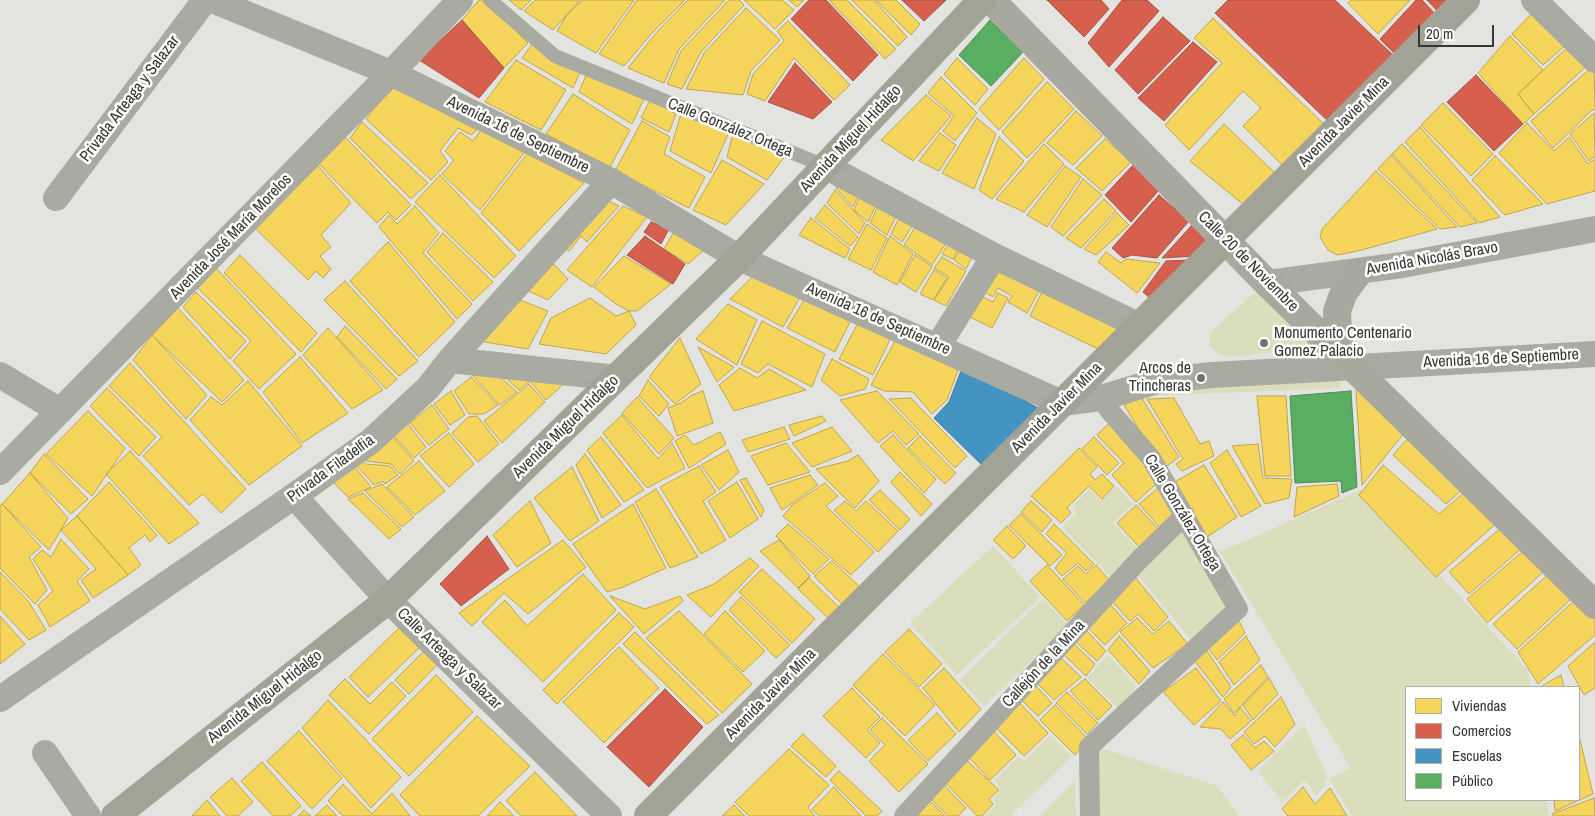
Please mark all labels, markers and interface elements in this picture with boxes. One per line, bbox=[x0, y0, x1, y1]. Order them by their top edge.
scale bar bbox=[1420, 15, 1496, 47]
text: 20 m bbox=[1426, 23, 1453, 44]
street label: Privada Arteaga y Salazar bbox=[76, 32, 184, 166]
street label: Avenida Javier Mina bbox=[1295, 73, 1393, 171]
street label: Avenida Miguel Hidalgo bbox=[796, 81, 906, 197]
street label: Avenida 16 de Septiembre bbox=[444, 92, 592, 178]
street label: Calle González Ortega bbox=[665, 94, 795, 162]
street label: Avenida José María Morelos bbox=[166, 170, 296, 304]
street label: Calle 20 de Noviembre bbox=[1194, 208, 1302, 316]
street label: Avenida Nicolás Bravo bbox=[1365, 238, 1499, 280]
street label: Avenida 16 de Septiembre bbox=[803, 279, 953, 359]
place label: Monumento Centenario Gomez Palacio bbox=[1274, 324, 1412, 362]
marker: Monumento Centenario Gomez Palacio bbox=[1258, 337, 1270, 349]
street label: Avenida 16 de Septiembre bbox=[1423, 345, 1579, 373]
street label: Avenida Javier Mina bbox=[1008, 359, 1106, 457]
place label: Arcos de Trincheras bbox=[1129, 359, 1191, 397]
street label: Avenida Miguel Hidalgo bbox=[509, 372, 623, 482]
marker: Arcos de Trincheras bbox=[1195, 372, 1207, 384]
street label: Privada Filadelfia bbox=[284, 431, 378, 507]
street label: Calle González Ortega bbox=[1140, 451, 1224, 575]
street label: Calle Arteaga y Salazar bbox=[393, 604, 505, 714]
street label: Callejón de la Mina bbox=[999, 616, 1089, 712]
street label: Avenida Javier Mina bbox=[722, 645, 820, 743]
street label: Avenida Miguel Hidalgo bbox=[204, 646, 326, 748]
legend bbox=[1405, 686, 1580, 801]
text: Viviendas bbox=[1452, 695, 1507, 716]
text: Comercios bbox=[1452, 720, 1511, 741]
text: Escuelas bbox=[1452, 745, 1502, 766]
text: Público bbox=[1452, 770, 1493, 791]

